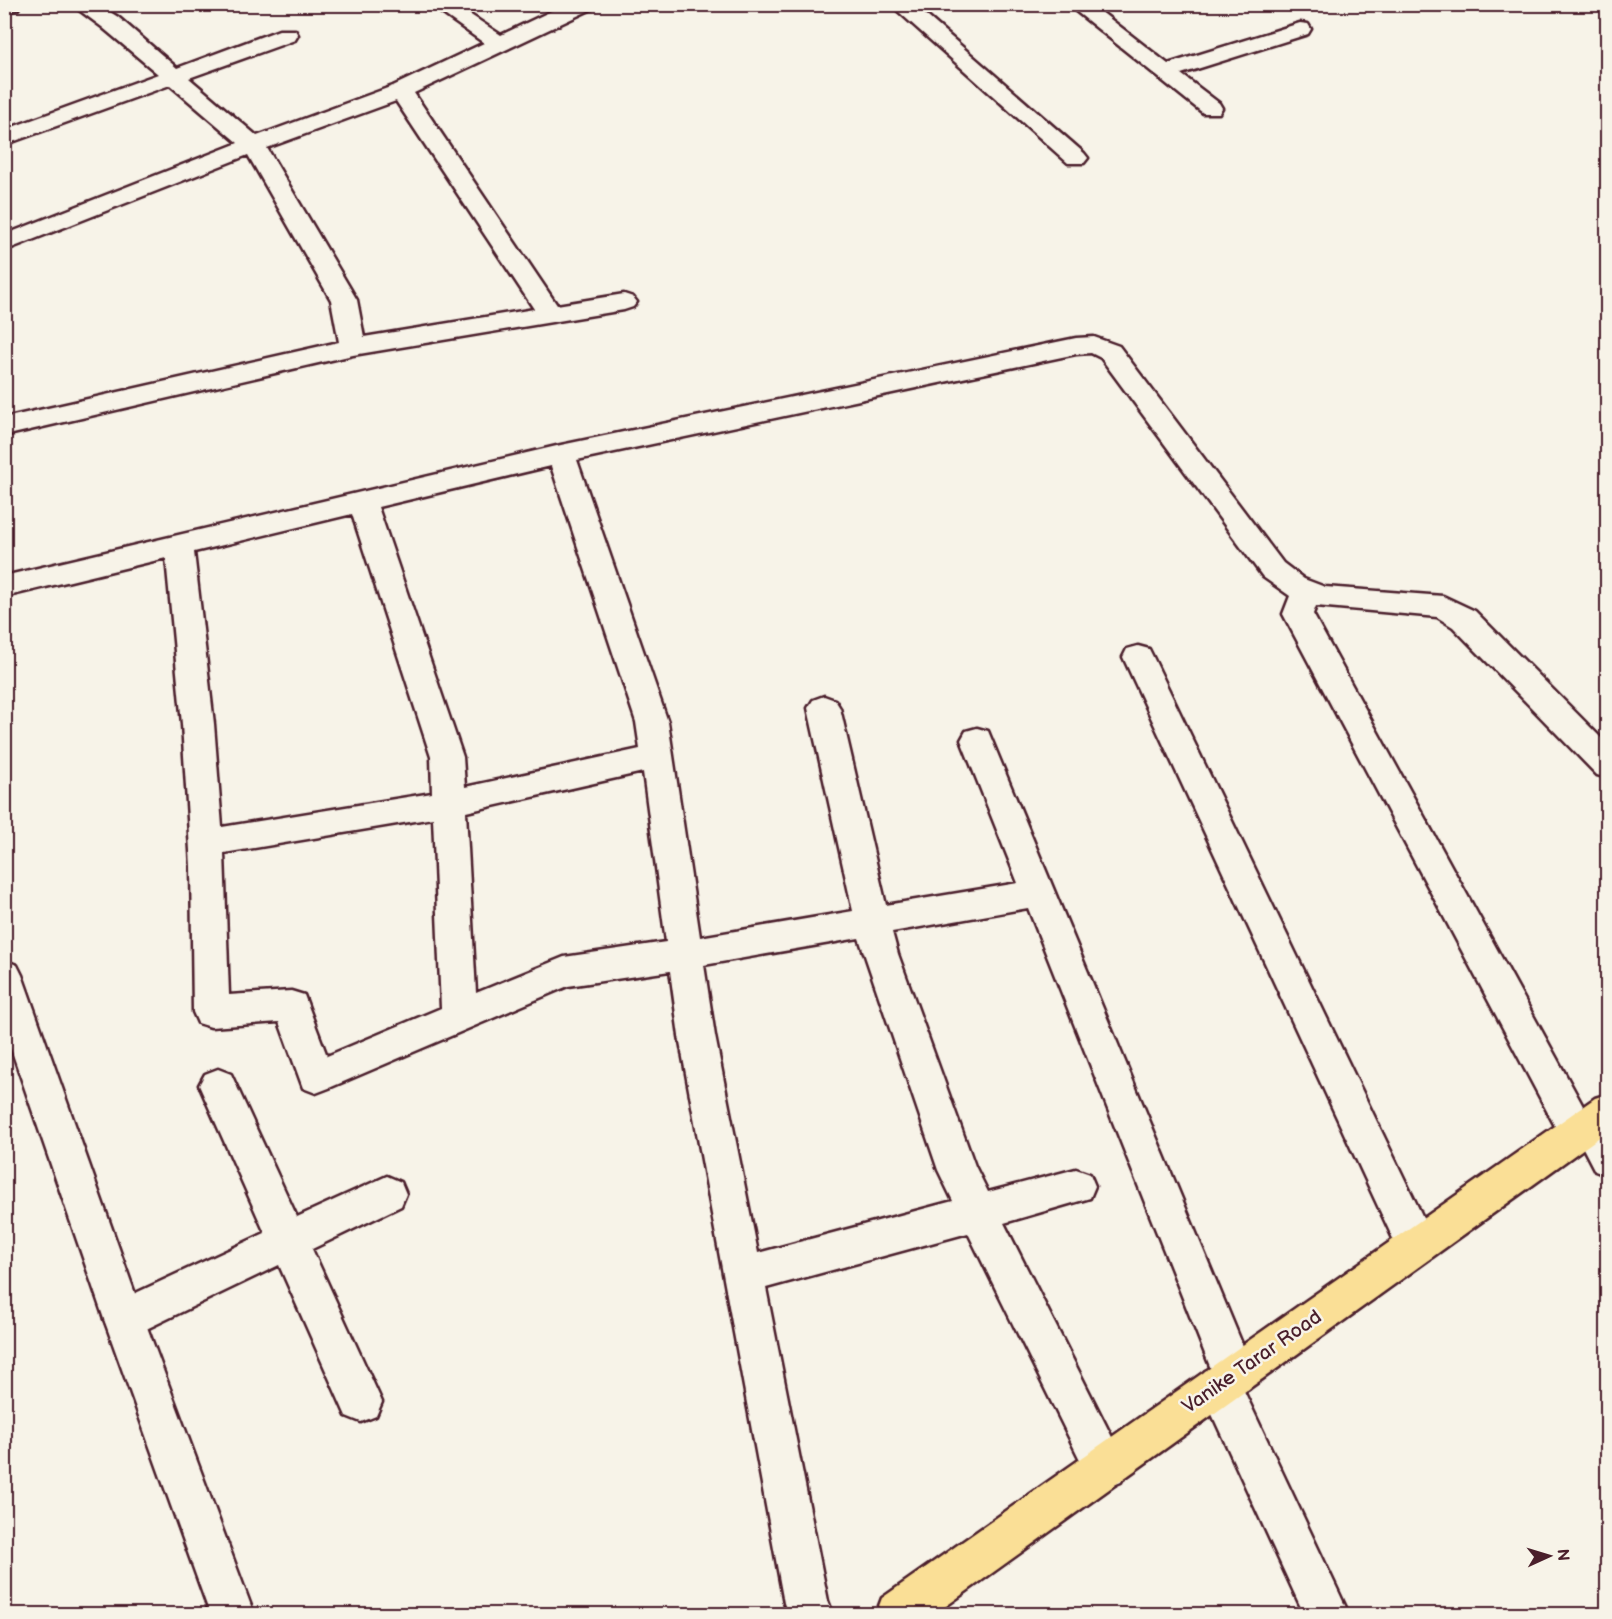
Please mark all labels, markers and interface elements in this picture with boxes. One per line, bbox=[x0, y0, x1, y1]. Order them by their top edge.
street label: Vanike Tarar Road bbox=[1178, 1305, 1326, 1419]
north arrow bbox=[1519, 1526, 1579, 1586]
text: N bbox=[1553, 1548, 1572, 1562]

